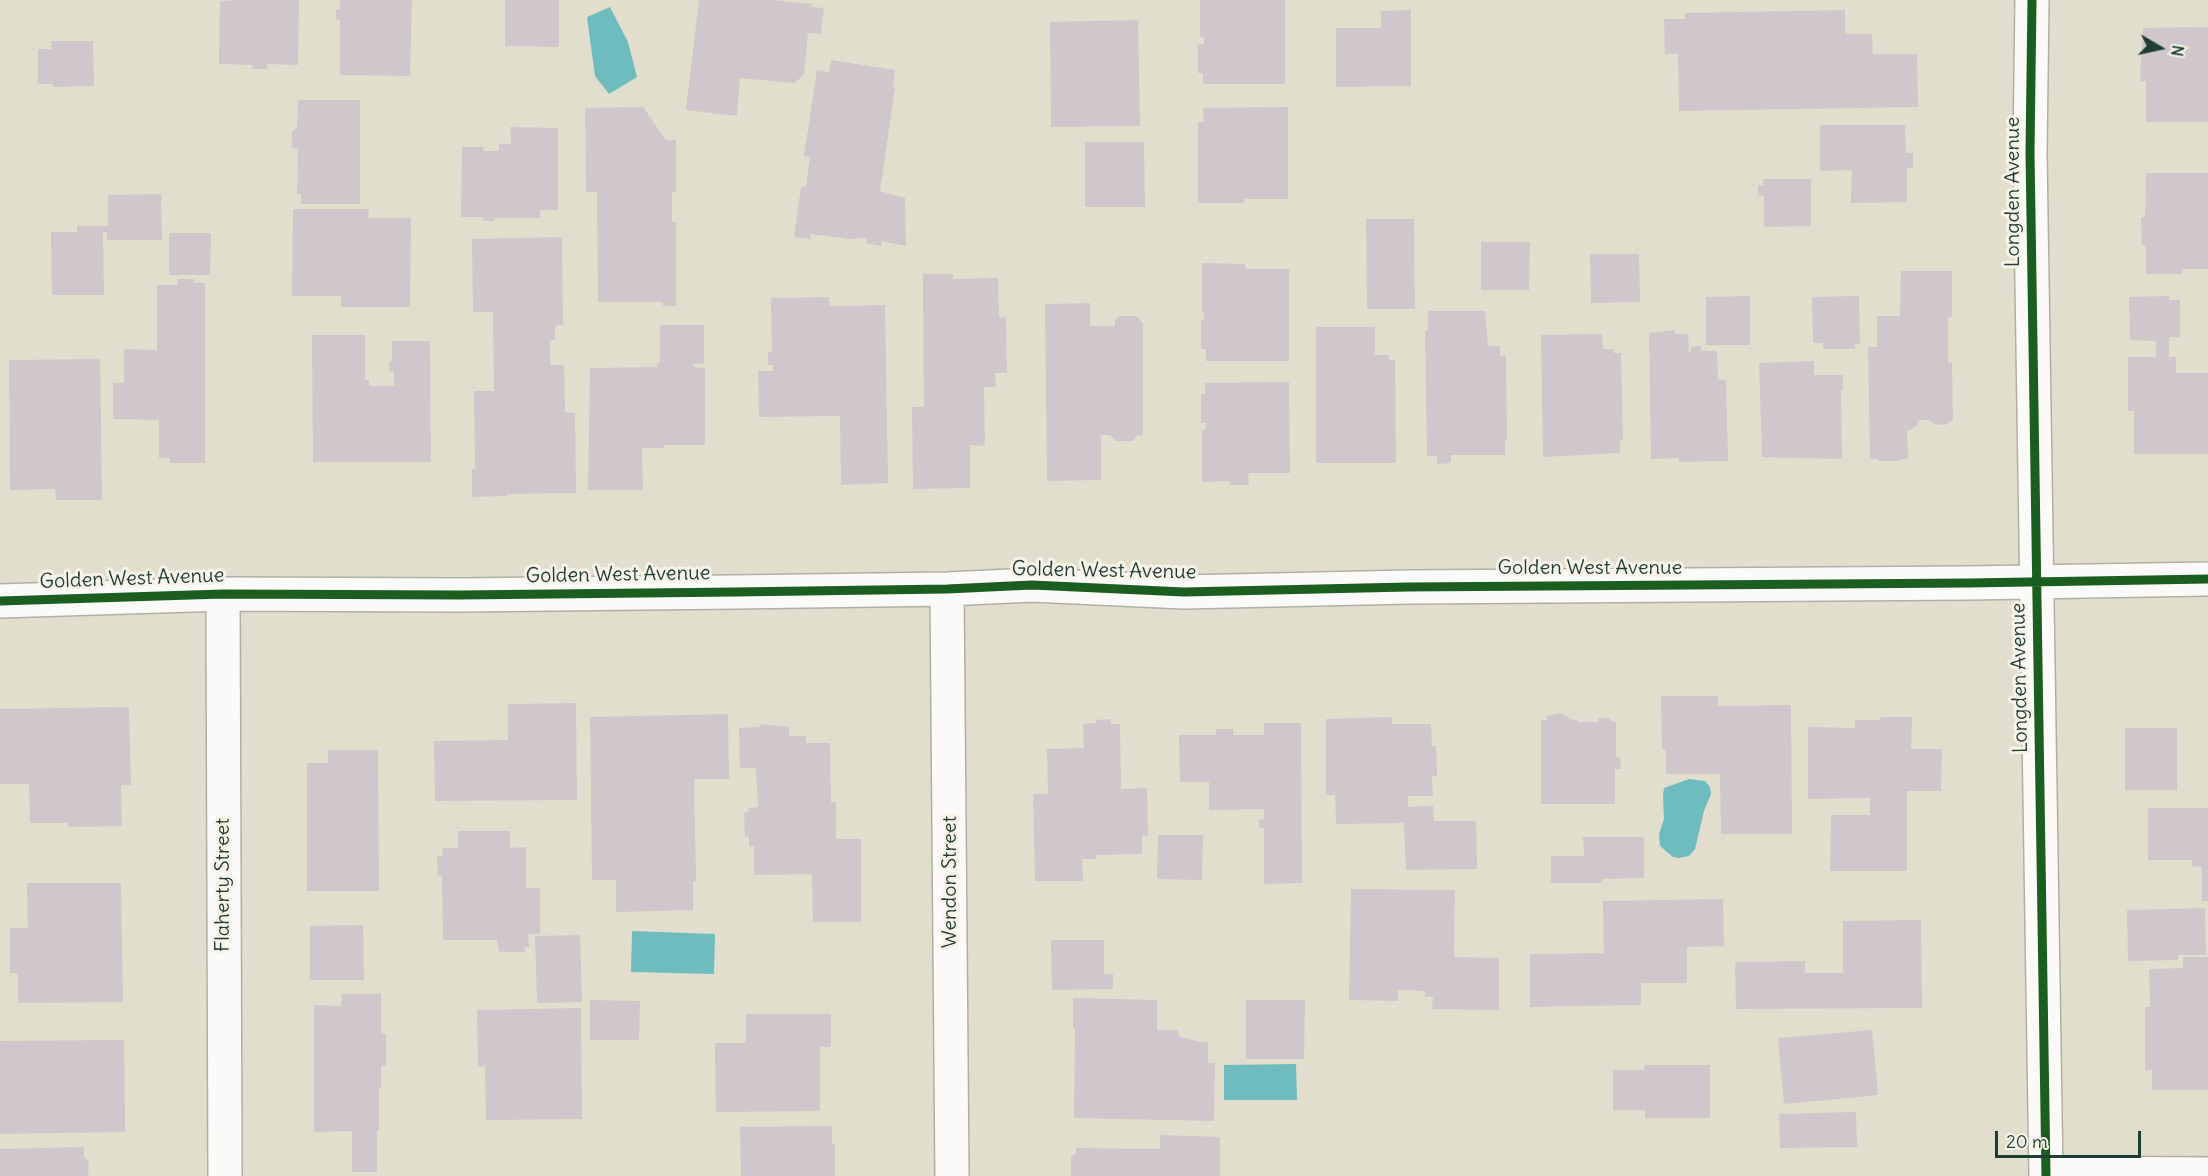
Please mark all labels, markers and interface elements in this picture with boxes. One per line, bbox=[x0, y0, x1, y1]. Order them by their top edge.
north arrow bbox=[2130, 18, 2190, 78]
text: N bbox=[2167, 44, 2189, 58]
street label: Longden Avenue bbox=[2001, 117, 2025, 267]
street label: Golden West Avenue bbox=[1498, 556, 1682, 580]
street label: Golden West Avenue bbox=[1011, 557, 1197, 585]
street label: Golden West Avenue bbox=[525, 561, 711, 589]
street label: Golden West Avenue bbox=[39, 564, 225, 594]
street label: Longden Avenue bbox=[2007, 603, 2033, 753]
street label: Wendon Street bbox=[938, 816, 962, 948]
street label: Flaherty Street bbox=[211, 818, 235, 952]
scale bar bbox=[1998, 1119, 2144, 1157]
text: 20 m bbox=[2006, 1130, 2048, 1153]

